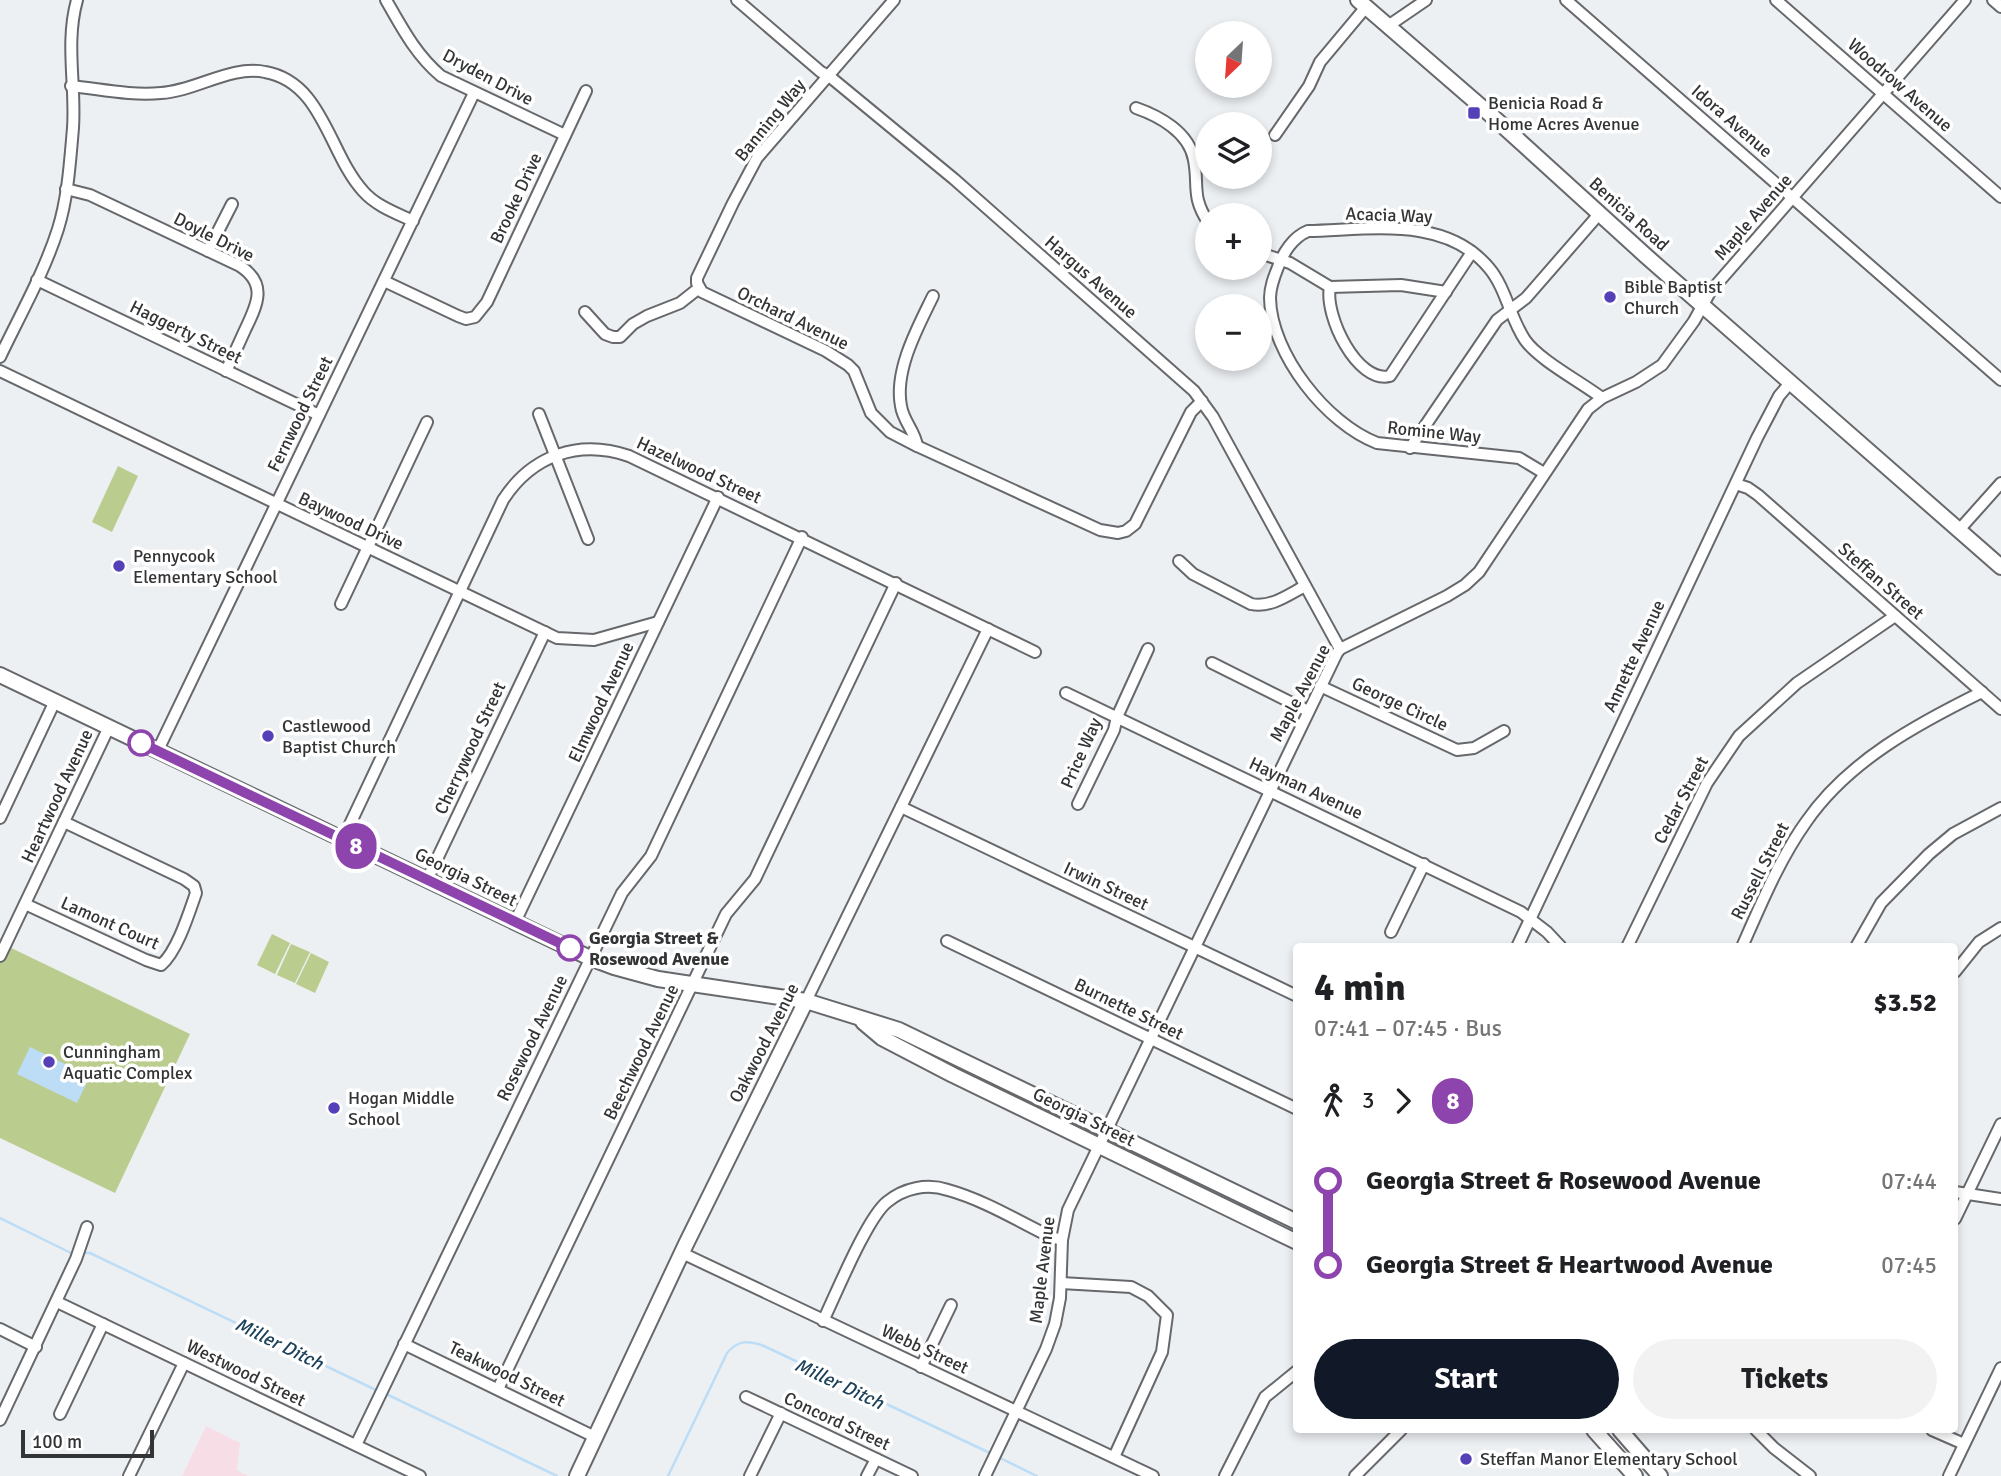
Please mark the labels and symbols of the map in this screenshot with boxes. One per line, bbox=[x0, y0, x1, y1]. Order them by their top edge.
north arrow bbox=[1195, 21, 1272, 98]
street label: Woodrow Avenue bbox=[1843, 34, 1957, 136]
street label: Dryden Drive bbox=[439, 44, 537, 110]
street label: Banning Way bbox=[730, 74, 810, 166]
street label: Idora Avenue bbox=[1687, 80, 1777, 162]
place label: Benicia Road & Home Acres Avenue bbox=[1488, 92, 1640, 135]
marker: Benicia Road & Home Acres Avenue bbox=[1466, 105, 1482, 121]
street label: Brooke Drive bbox=[485, 149, 547, 247]
street label: Maple Avenue bbox=[1709, 169, 1797, 265]
street label: Benicia Road bbox=[1585, 172, 1673, 256]
street label: Acacia Way bbox=[1345, 202, 1433, 228]
street label: Doyle Drive bbox=[170, 207, 258, 267]
street label: Hargus Avenue bbox=[1040, 231, 1142, 323]
place label: Bible Baptist Church bbox=[1624, 276, 1722, 319]
street label: Orchard Avenue bbox=[733, 281, 853, 355]
marker: Bible Baptist Church bbox=[1602, 289, 1618, 305]
street label: Haggerty Street bbox=[126, 295, 246, 369]
street label: Fernwood Street bbox=[263, 353, 337, 475]
street label: Romine Way bbox=[1386, 416, 1482, 448]
street label: Hazelwood Street bbox=[633, 431, 765, 509]
street label: Baywood Drive bbox=[295, 487, 407, 555]
street label: Steffan Street bbox=[1834, 538, 1928, 624]
place label: Pennycook Elementary School bbox=[133, 545, 278, 588]
marker: Pennycook Elementary School bbox=[111, 558, 127, 574]
street label: Annette Avenue bbox=[1598, 596, 1670, 716]
street label: Elmwood Avenue bbox=[563, 638, 639, 766]
street label: Maple Avenue bbox=[1265, 640, 1335, 746]
street label: George Circle bbox=[1348, 672, 1452, 736]
street label: Cherrywood Street bbox=[430, 678, 510, 818]
street label: Price Way bbox=[1056, 714, 1107, 792]
place label: Castlewood Baptist Church bbox=[282, 715, 396, 758]
street label: Heartwood Avenue bbox=[16, 726, 98, 866]
marker: Castlewood Baptist Church bbox=[260, 728, 276, 744]
unlabelled marker bbox=[128, 730, 154, 756]
street label: Hayman Avenue bbox=[1246, 752, 1366, 824]
street label: Cedar Street bbox=[1649, 752, 1713, 848]
street label: Russell Street bbox=[1726, 819, 1794, 923]
line badge: 8 bbox=[333, 823, 379, 869]
street label: Georgia Street bbox=[411, 843, 521, 911]
street label: Irwin Street bbox=[1060, 857, 1152, 915]
street label: Lamont Court bbox=[57, 892, 163, 954]
place label: Georgia Street & Rosewood Avenue bbox=[589, 927, 729, 970]
marker: Georgia Street & Rosewood Avenue bbox=[557, 935, 583, 961]
street label: Rosewood Avenue bbox=[492, 971, 572, 1105]
street label: Burnette Street bbox=[1071, 973, 1187, 1045]
street label: Oakwood Avenue bbox=[724, 980, 804, 1106]
street label: Beechwood Avenue bbox=[599, 981, 683, 1123]
place label: Cunningham Aquatic Complex bbox=[63, 1041, 193, 1084]
marker: Cunningham Aquatic Complex bbox=[41, 1054, 57, 1070]
street label: Georgia Street bbox=[1029, 1083, 1139, 1151]
place label: Hogan Middle School bbox=[348, 1087, 455, 1130]
marker: Hogan Middle School bbox=[326, 1100, 342, 1116]
street label: Maple Avenue bbox=[1025, 1215, 1059, 1325]
water label: Miller Ditch bbox=[231, 1312, 328, 1376]
street label: Webb Street bbox=[878, 1319, 972, 1379]
street label: Westwood Street bbox=[183, 1335, 309, 1411]
street label: Teakwood Street bbox=[445, 1336, 569, 1412]
water label: Miller Ditch bbox=[791, 1353, 888, 1415]
street label: Concord Street bbox=[780, 1387, 894, 1455]
scale bar bbox=[21, 1427, 154, 1459]
place label: Steffan Manor Elementary School bbox=[1480, 1448, 1738, 1470]
marker: Steffan Manor Elementary School bbox=[1458, 1451, 1474, 1467]

